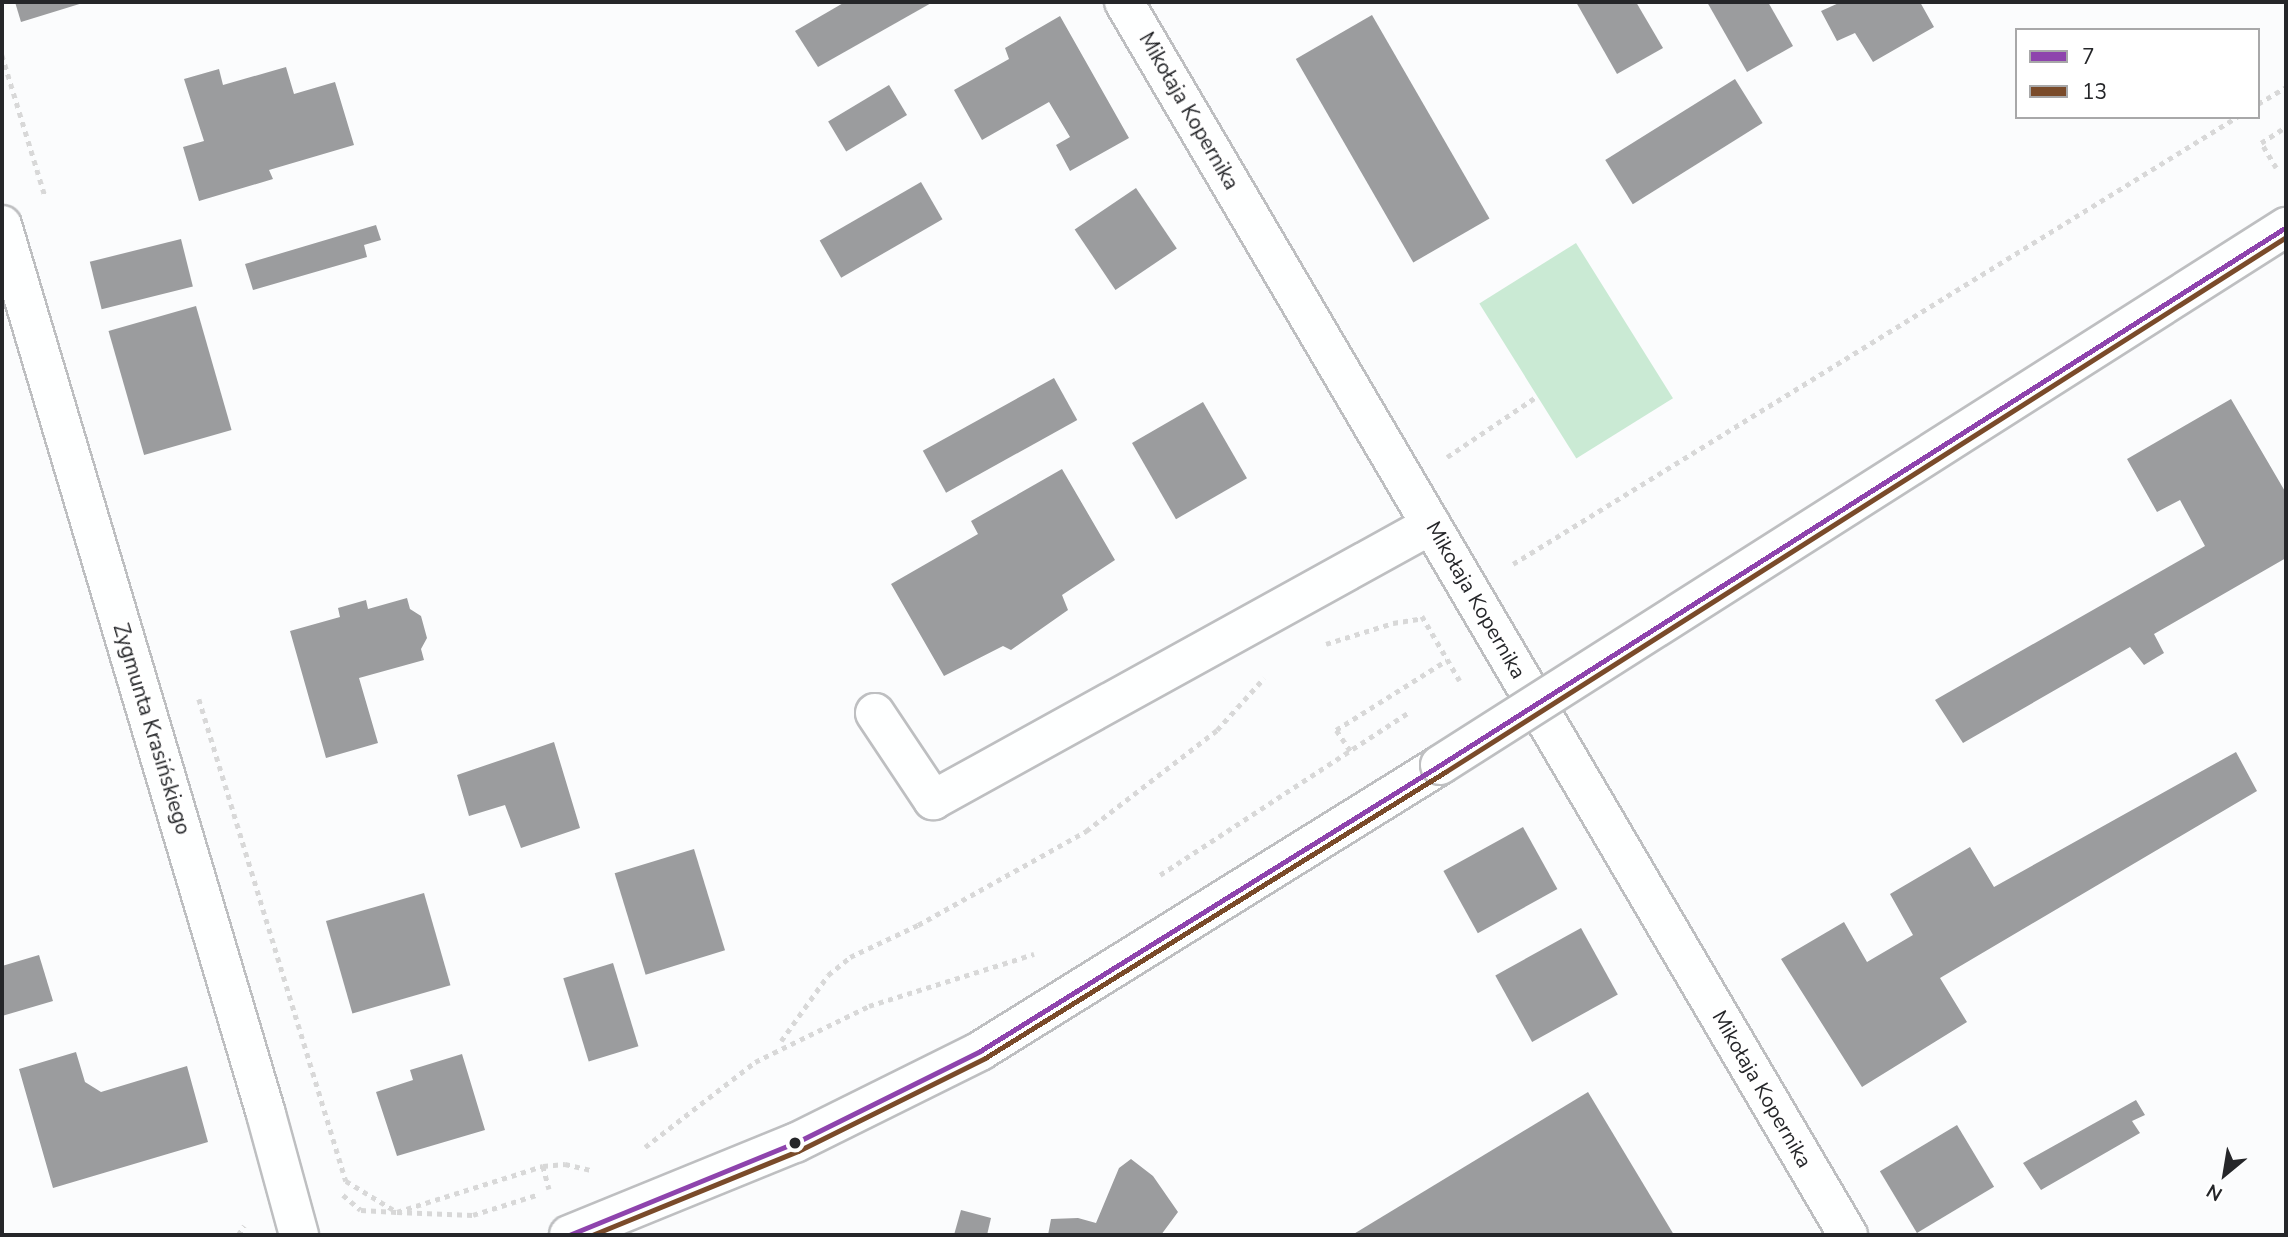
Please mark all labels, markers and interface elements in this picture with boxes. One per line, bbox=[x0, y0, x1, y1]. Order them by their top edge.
street label: Mikołaja Kopernika bbox=[1134, 28, 1244, 194]
legend bbox=[2015, 28, 2260, 119]
text: 7 bbox=[2082, 43, 2095, 71]
text: 13 bbox=[2082, 78, 2107, 106]
street label: Mikołaja Kopernika bbox=[1421, 517, 1531, 683]
street label: Zygmunta Krasińskiego bbox=[108, 620, 196, 838]
street label: Mikołaja Kopernika bbox=[1707, 1006, 1817, 1172]
unlabelled marker bbox=[788, 1136, 802, 1150]
north arrow bbox=[2190, 1139, 2260, 1209]
text: N bbox=[2202, 1177, 2227, 1207]

